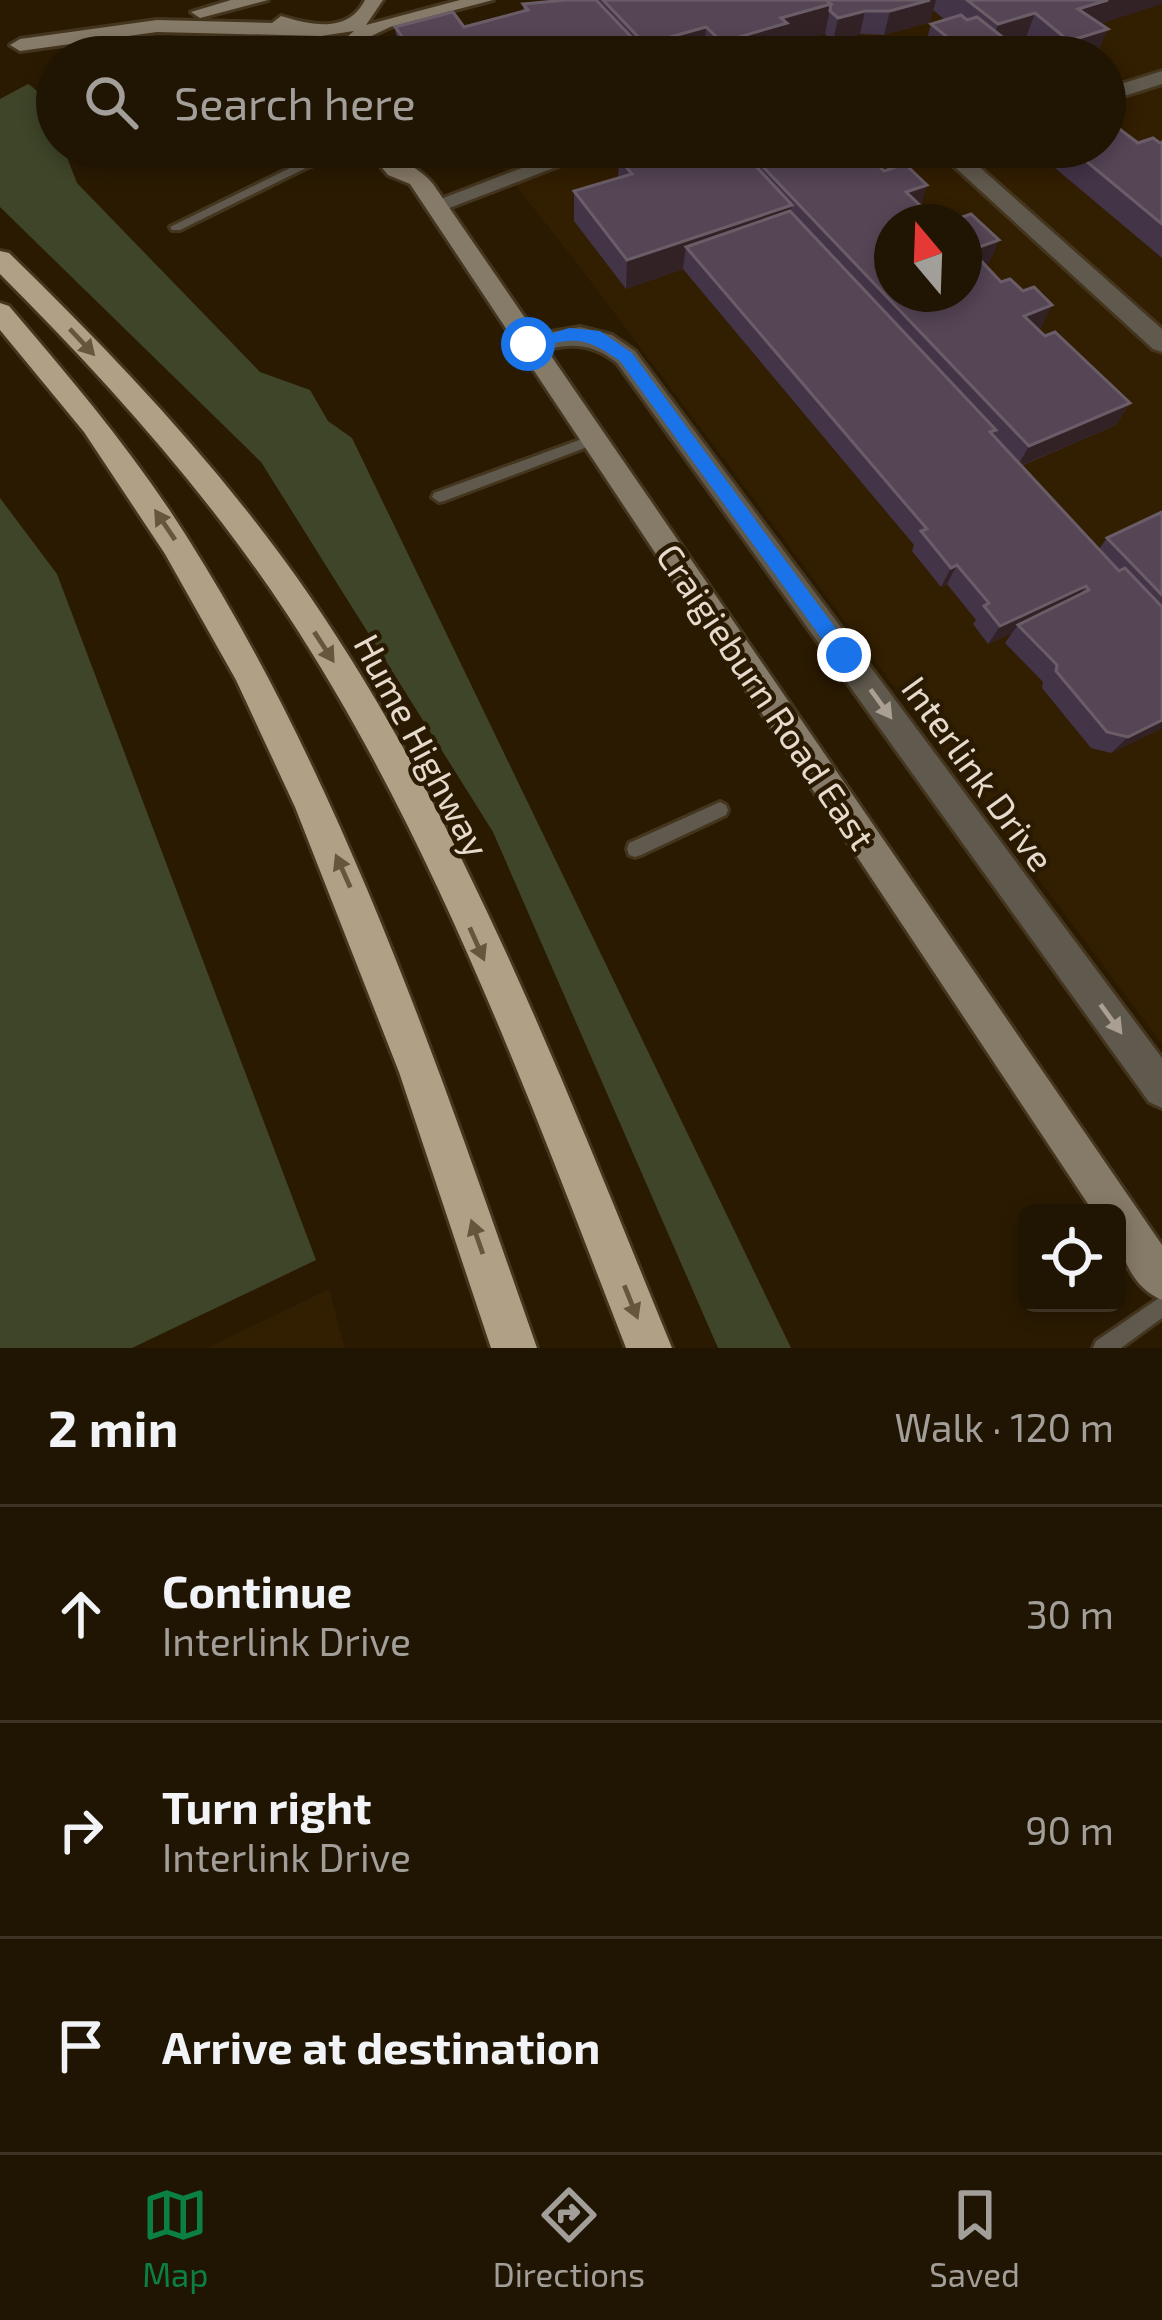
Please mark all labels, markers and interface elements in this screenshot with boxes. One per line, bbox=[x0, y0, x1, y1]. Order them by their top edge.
search box bbox=[36, 36, 1126, 168]
icon: search bbox=[78, 69, 144, 135]
text: Search here bbox=[174, 75, 416, 129]
north arrow bbox=[874, 204, 982, 312]
route start bbox=[501, 317, 555, 371]
one-way arrow bbox=[68, 328, 96, 357]
one-way arrow bbox=[154, 508, 176, 541]
street label: Craigieburn Road East bbox=[649, 535, 885, 857]
street label: Hume Highway bbox=[346, 626, 500, 864]
route end bbox=[817, 628, 871, 682]
one-way arrow bbox=[313, 631, 335, 664]
street label: Interlink Drive bbox=[894, 667, 1064, 879]
one-way arrow bbox=[868, 688, 892, 720]
one-way arrow bbox=[332, 853, 352, 888]
one-way arrow bbox=[468, 927, 488, 962]
one-way arrow bbox=[1099, 1003, 1122, 1035]
map controls bbox=[1018, 1204, 1126, 1312]
button: locate bbox=[1018, 1204, 1126, 1312]
one-way arrow bbox=[467, 1219, 485, 1255]
one-way arrow bbox=[622, 1285, 641, 1321]
text: 2 min bbox=[48, 1396, 178, 1457]
text: Walk · 120 m bbox=[895, 1403, 1114, 1450]
text: Continue bbox=[162, 1563, 352, 1617]
icon: ahead bbox=[48, 1581, 114, 1647]
text: 30 m bbox=[1026, 1590, 1114, 1637]
text: Interlink Drive bbox=[162, 1617, 411, 1664]
text: Turn right bbox=[162, 1779, 371, 1833]
icon: right bbox=[48, 1797, 114, 1863]
text: 90 m bbox=[1025, 1806, 1114, 1853]
text: Interlink Drive bbox=[162, 1833, 411, 1880]
icon: arrive bbox=[48, 2013, 114, 2079]
text: Arrive at destination bbox=[162, 2019, 600, 2073]
tab: Map bbox=[142, 2182, 208, 2294]
tab: Directions bbox=[493, 2182, 645, 2294]
tab: Saved bbox=[929, 2182, 1020, 2294]

